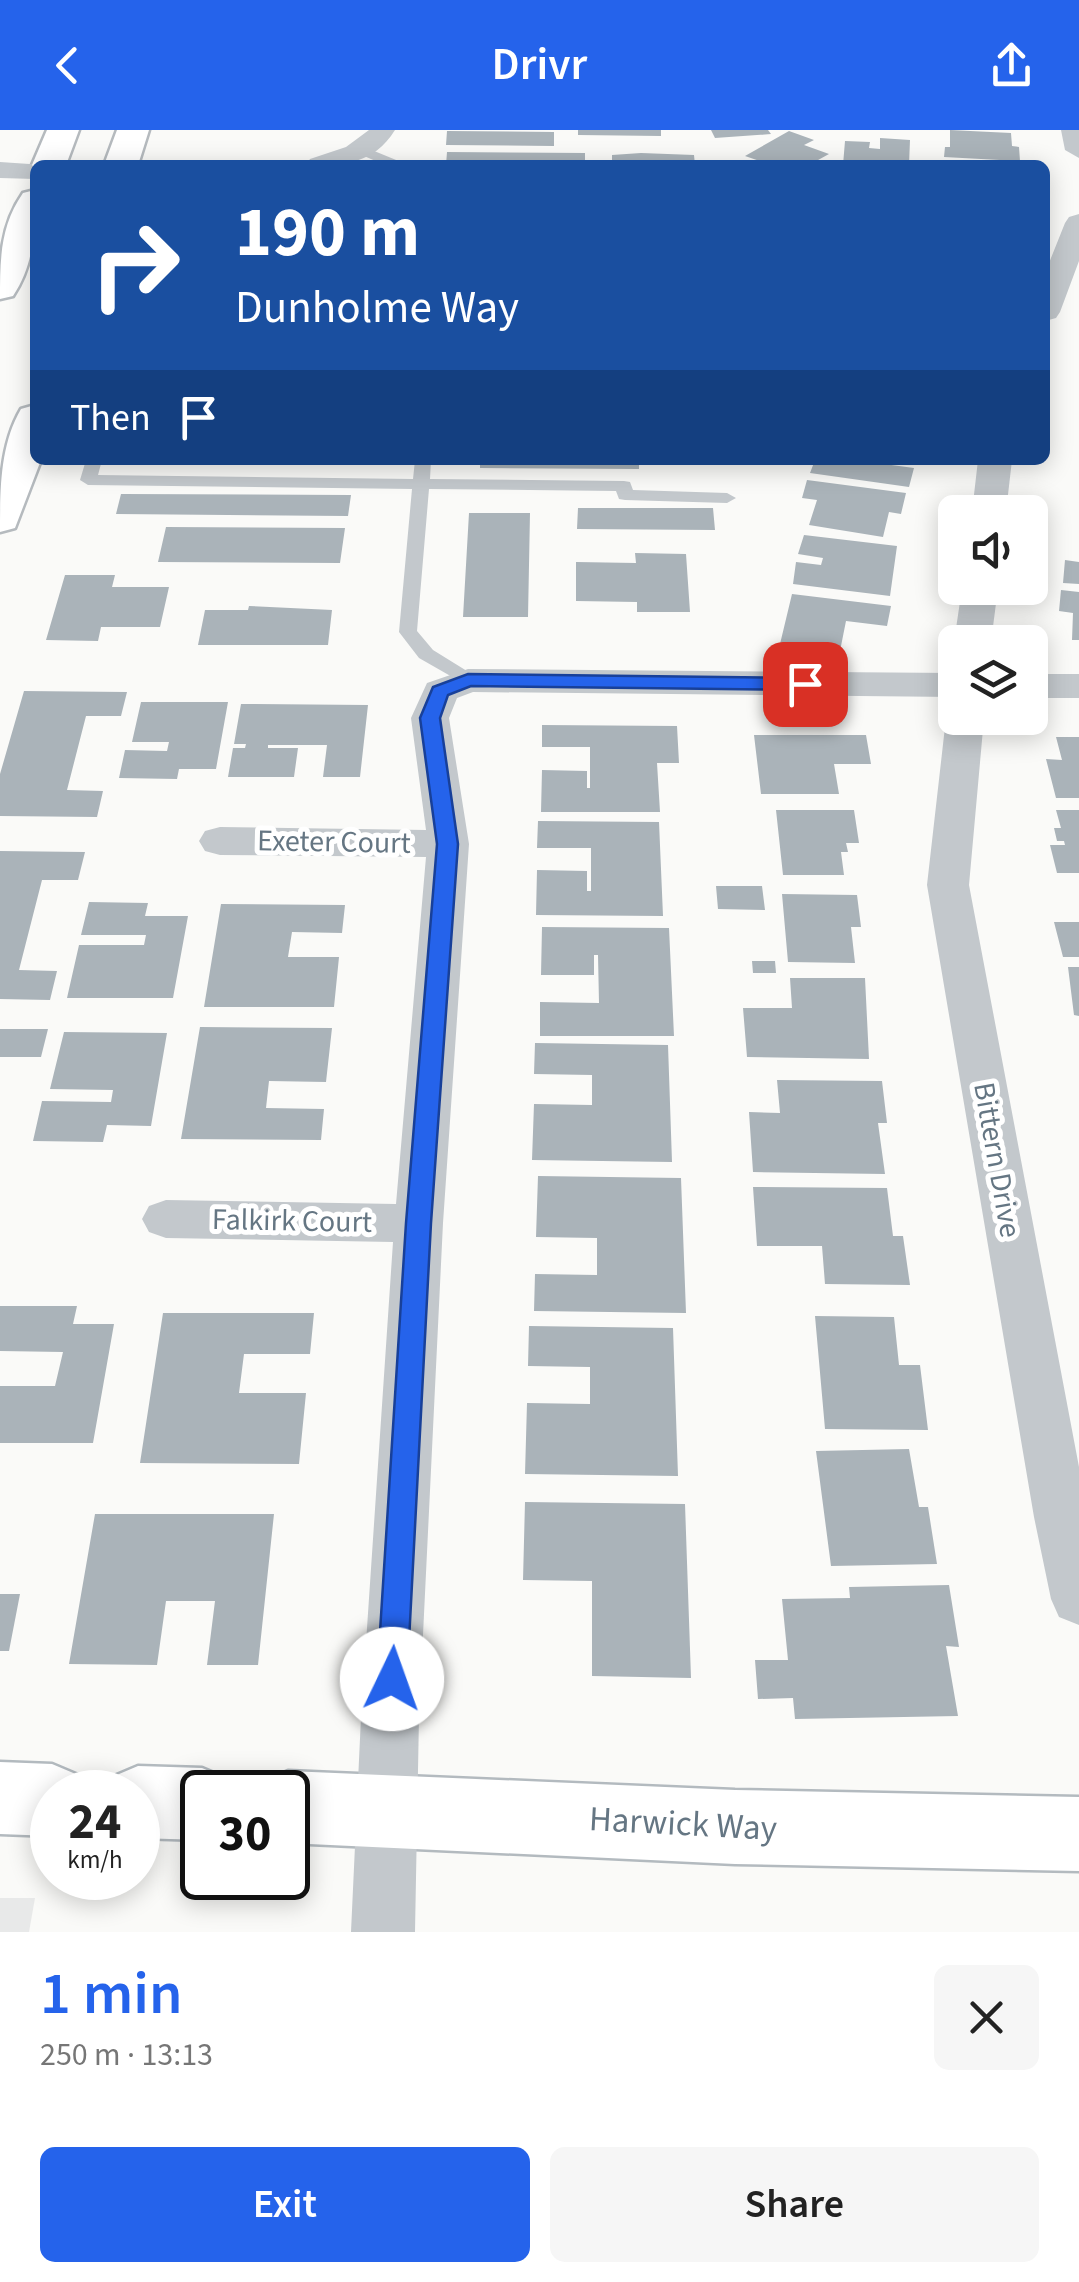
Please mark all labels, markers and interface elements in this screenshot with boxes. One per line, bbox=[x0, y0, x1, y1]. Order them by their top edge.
text: Drivr bbox=[492, 33, 587, 97]
icon: back bbox=[40, 38, 95, 93]
icon: share bbox=[984, 38, 1039, 93]
text: 190 m bbox=[235, 183, 420, 283]
icon: right bbox=[70, 200, 200, 330]
text: Dunholme Way bbox=[235, 276, 519, 340]
icon: arrive bbox=[171, 390, 226, 445]
text: Then bbox=[70, 391, 151, 445]
map controls bbox=[938, 495, 1048, 735]
button: sound bbox=[938, 495, 1048, 605]
button: layers bbox=[938, 625, 1048, 735]
pin bbox=[763, 642, 848, 727]
icon: arrive bbox=[778, 657, 833, 712]
street label: Exeter Court bbox=[257, 819, 411, 865]
street label: Bittern Drive bbox=[962, 1079, 1032, 1241]
street label: Falkirk Court bbox=[211, 1198, 373, 1244]
position arrow bbox=[340, 1627, 444, 1731]
speed limit sign: 30 bbox=[180, 1770, 310, 1900]
text: 24 bbox=[69, 1787, 121, 1858]
street label: Harwick Way bbox=[588, 1794, 778, 1854]
text: km/h bbox=[67, 1842, 123, 1878]
text: 1 min bbox=[40, 1952, 183, 2037]
button: close bbox=[934, 1965, 1039, 2070]
text: 250 m · 13:13 bbox=[40, 2032, 213, 2078]
button: Exit bbox=[40, 2147, 530, 2262]
button: Share bbox=[550, 2147, 1039, 2262]

